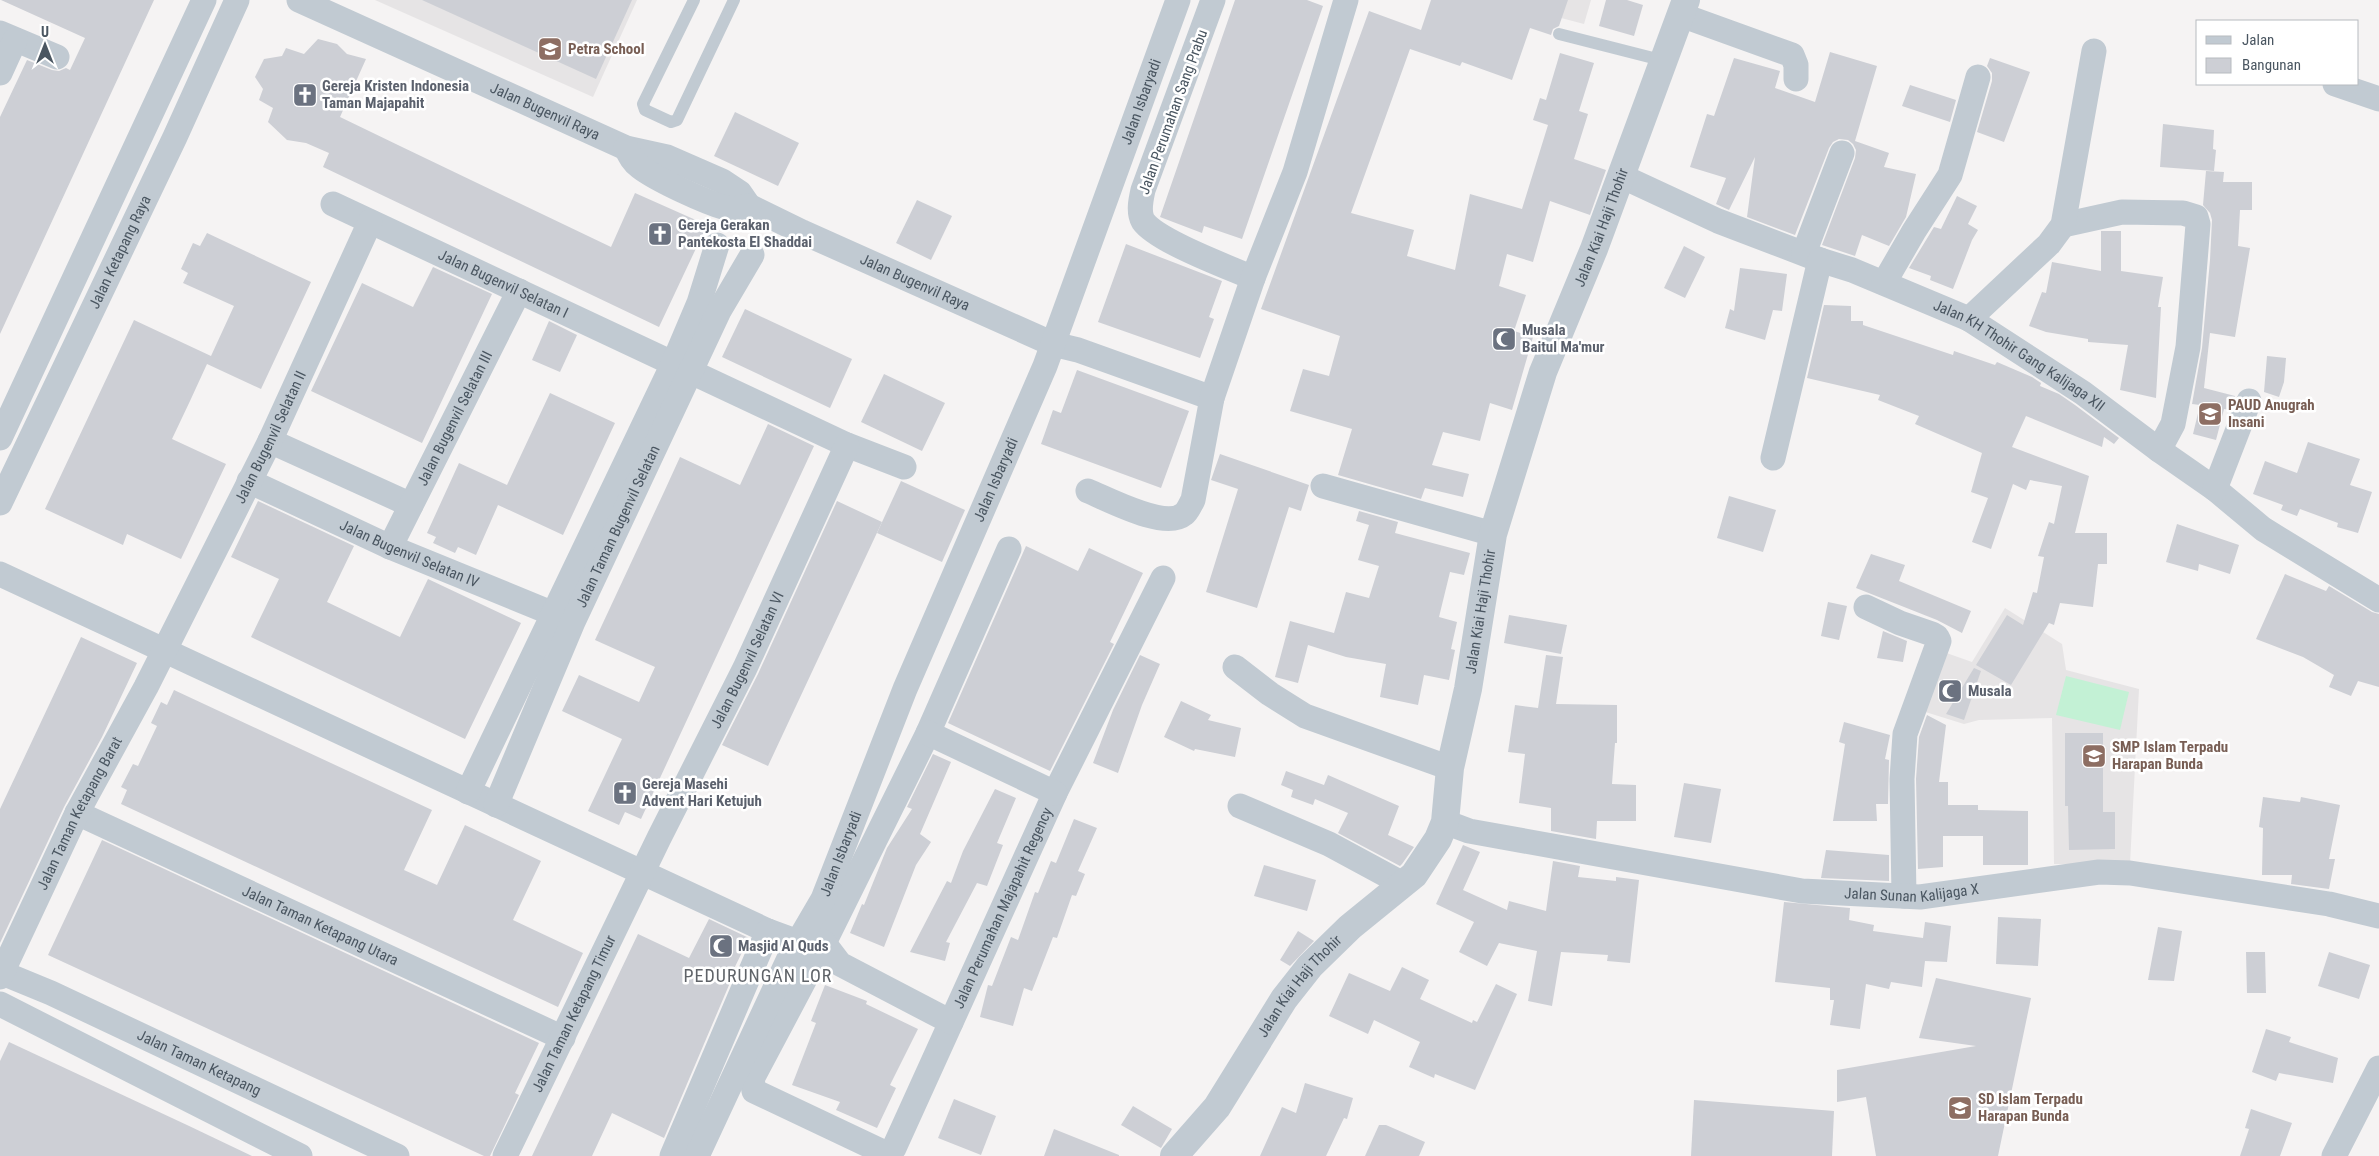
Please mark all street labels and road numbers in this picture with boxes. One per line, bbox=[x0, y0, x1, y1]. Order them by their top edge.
street label: Jalan Perumahan Sang Prabu bbox=[1135, 27, 1211, 197]
street label: Jalan Isbaryadi bbox=[1117, 56, 1165, 147]
street label: Jalan Bugenvil Raya bbox=[487, 79, 603, 144]
street label: Jalan Kiai Haji Thohir bbox=[1570, 165, 1632, 290]
street label: Jalan Ketapang Raya bbox=[85, 193, 155, 312]
street label: Jalan Bugenvil Selatan I bbox=[435, 246, 571, 322]
street label: Jalan Bugenvil Raya bbox=[857, 250, 972, 315]
street label: Jalan KH Thohir Gang Kalijaga XII bbox=[1931, 296, 2108, 415]
street label: Jalan Bugenvil Selatan III bbox=[413, 348, 496, 489]
street label: Jalan Bugenvil Selatan II bbox=[231, 368, 310, 507]
street label: Jalan Isbaryadi bbox=[970, 435, 1022, 525]
street label: Jalan Taman Bugenvil Selatan bbox=[572, 443, 664, 611]
street label: Jalan Bugenvil Selatan IV bbox=[337, 516, 482, 592]
street label: Jalan Kiai Haji Thohir bbox=[1462, 548, 1499, 675]
street label: Jalan Bugenvil Selatan VI bbox=[707, 589, 788, 732]
street label: Jalan Taman Ketapang Barat bbox=[33, 734, 126, 893]
street label: Jalan Perumahan Majapahit Regency bbox=[949, 805, 1056, 1011]
street label: Jalan Isbaryadi bbox=[816, 809, 865, 899]
street label: Jalan Sunan Kalijaga X bbox=[1844, 880, 1980, 906]
street label: Jalan Taman Ketapang Utara bbox=[239, 882, 401, 969]
street label: Jalan Kiai Haji Thohir bbox=[1254, 931, 1346, 1040]
street label: Jalan Taman Ketapang Timur bbox=[528, 932, 620, 1095]
street label: Jalan Taman Ketapang bbox=[134, 1026, 264, 1100]

